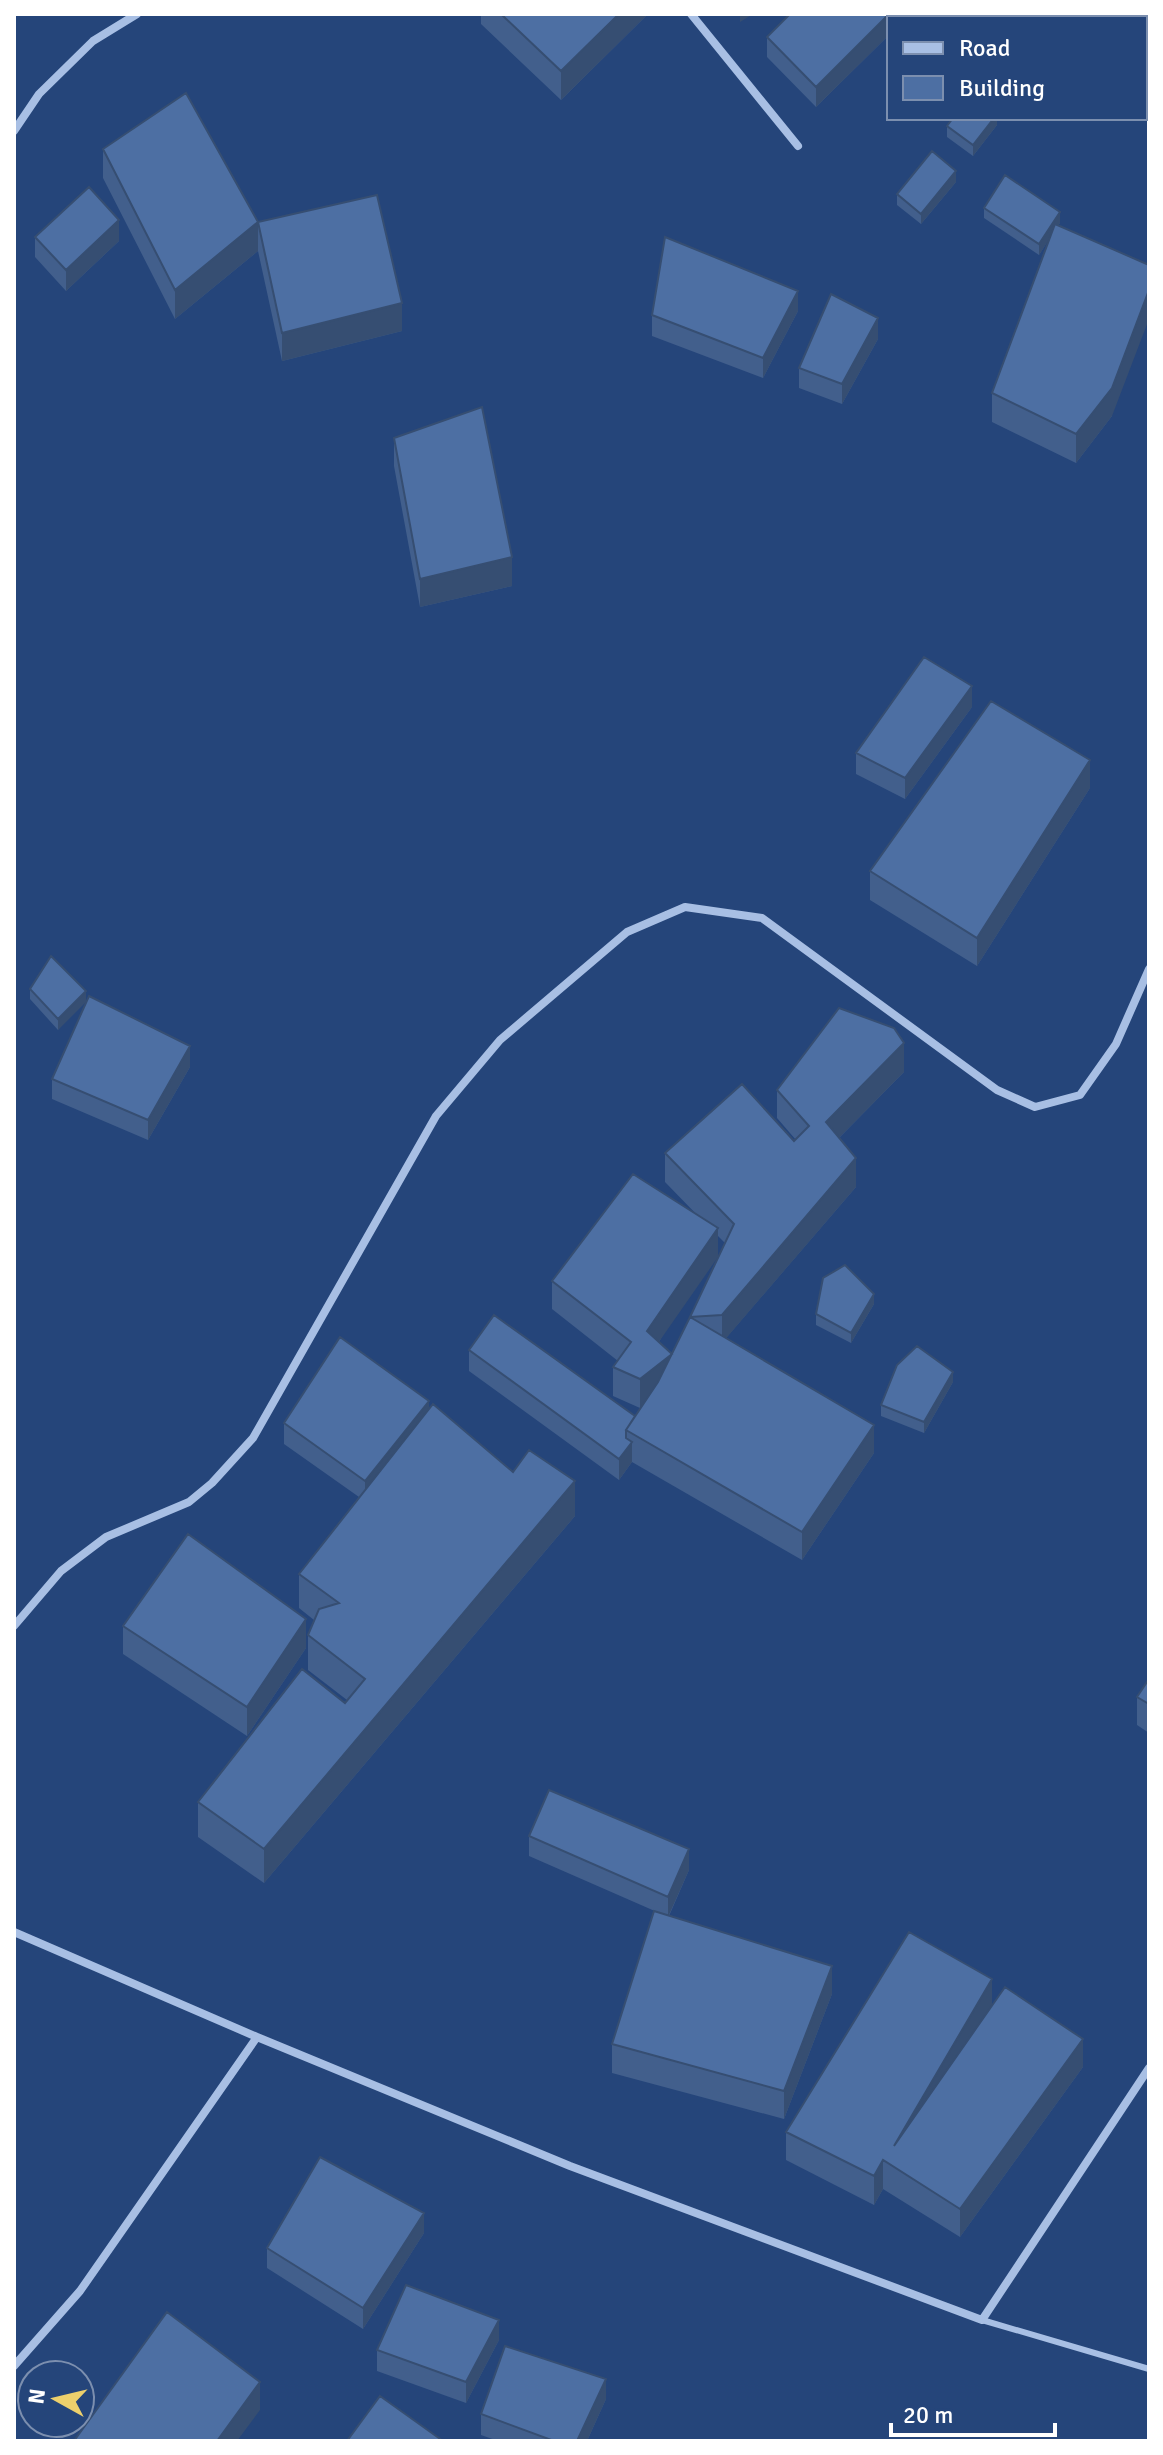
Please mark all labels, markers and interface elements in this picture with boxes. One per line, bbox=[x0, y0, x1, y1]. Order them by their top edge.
legend bbox=[887, 16, 1147, 120]
text: Road bbox=[959, 33, 1010, 63]
text: Building bbox=[959, 73, 1045, 103]
north arrow bbox=[16, 2359, 96, 2439]
text: N bbox=[22, 2387, 51, 2406]
scale bar bbox=[891, 2387, 1055, 2437]
text: 20 m bbox=[903, 2400, 953, 2430]

